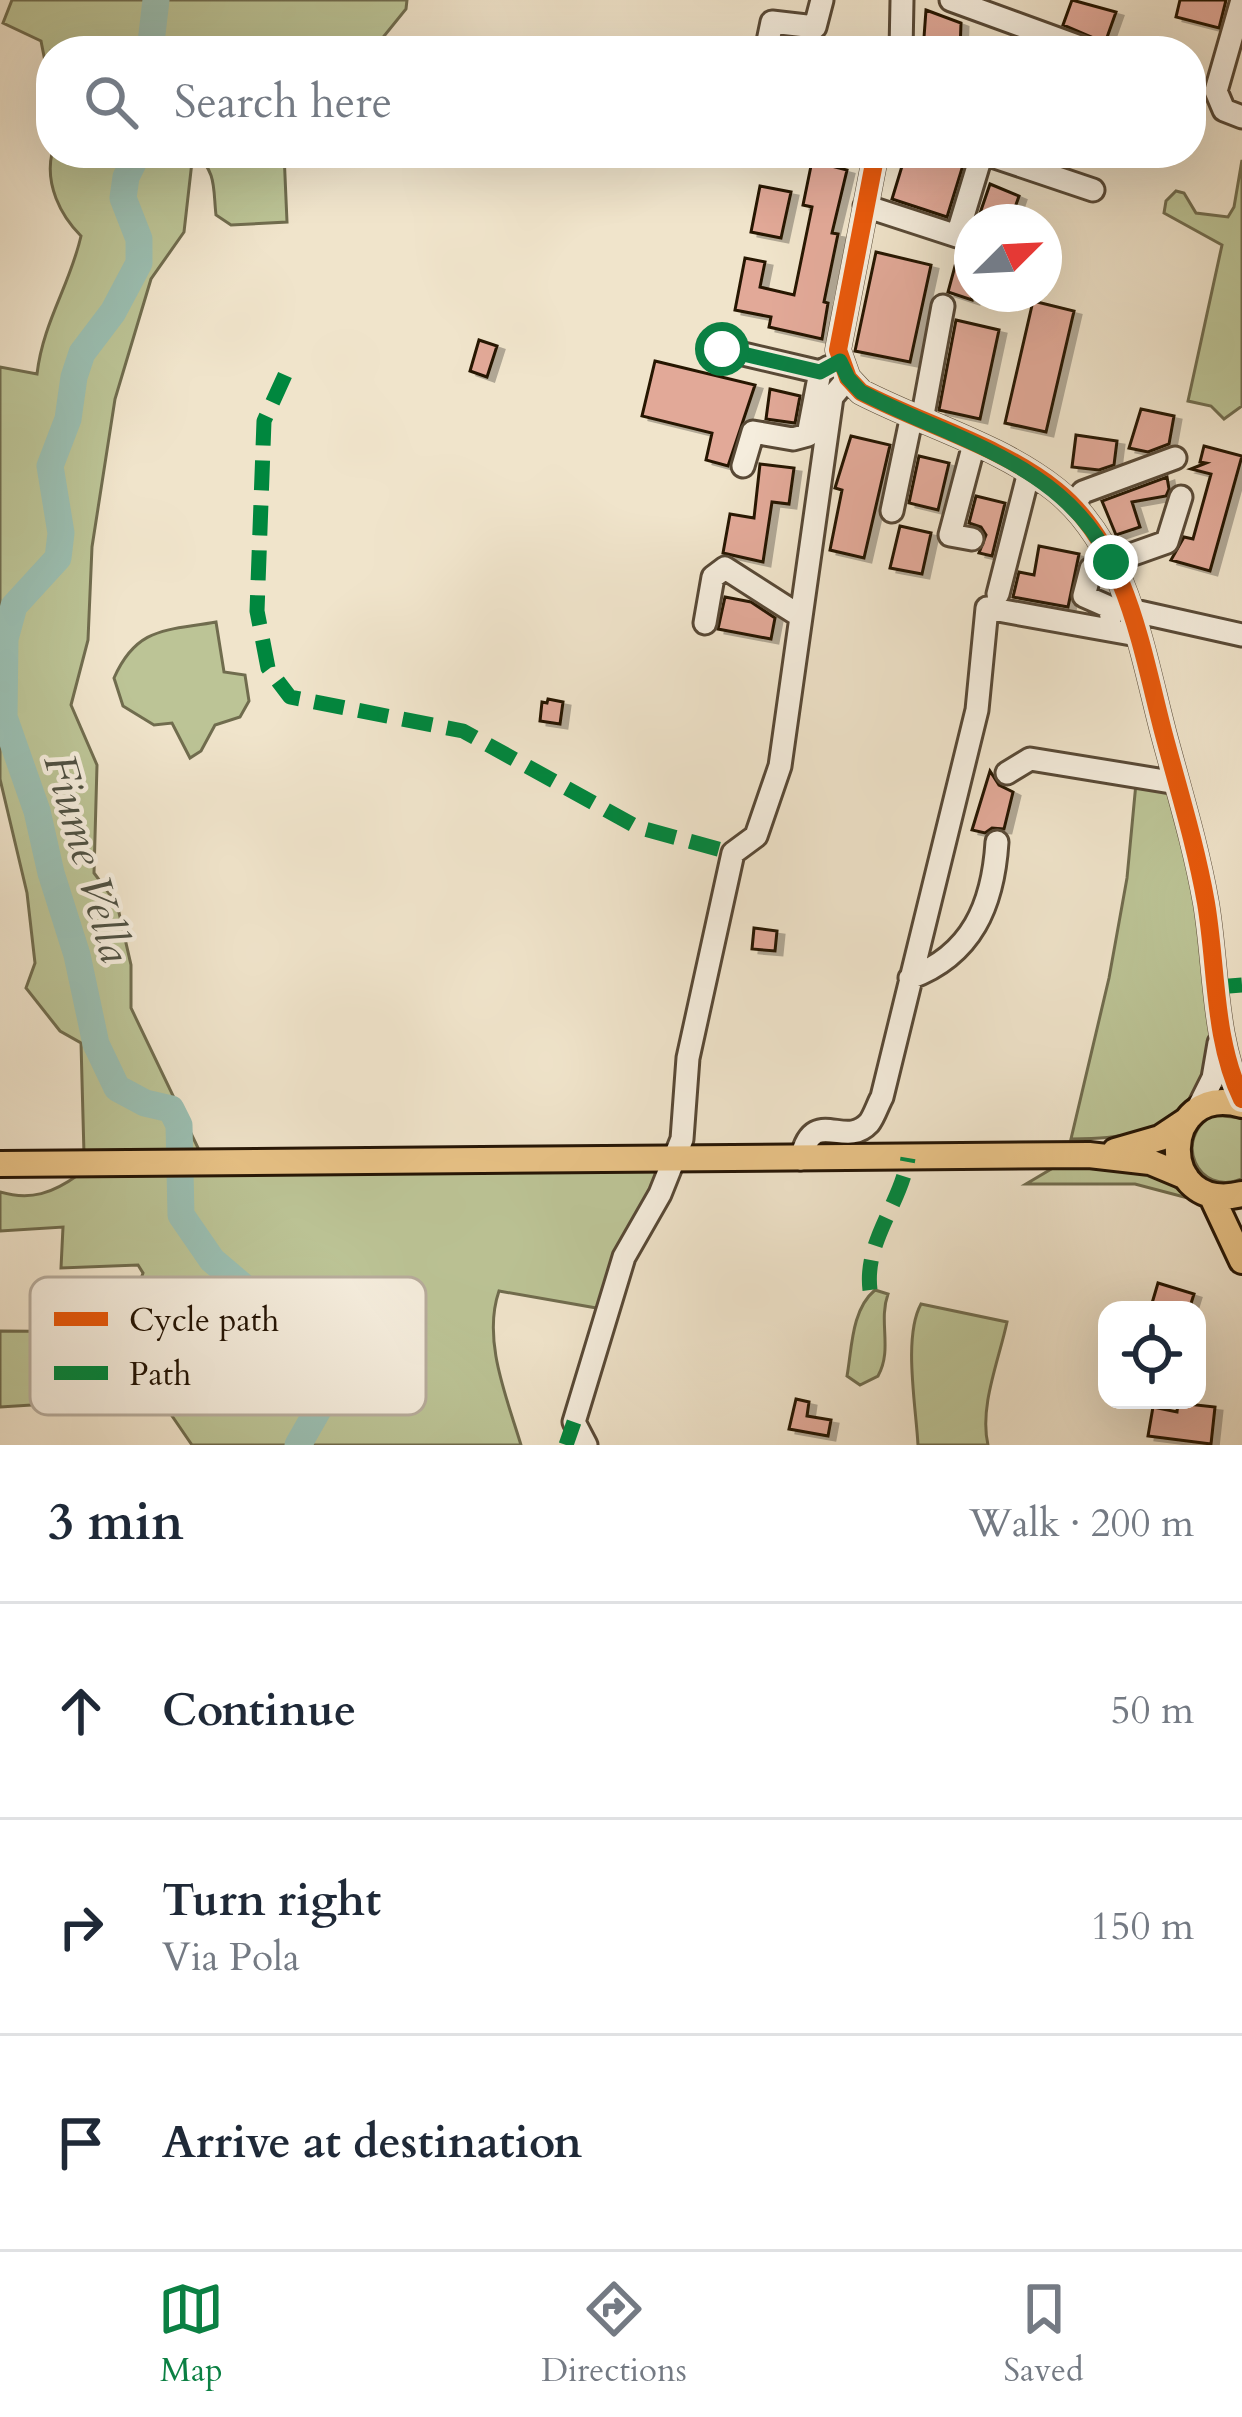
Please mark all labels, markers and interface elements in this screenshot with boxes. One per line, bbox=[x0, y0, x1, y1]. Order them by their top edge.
search box bbox=[36, 36, 1206, 168]
icon: search bbox=[78, 69, 144, 135]
text: Search here bbox=[174, 72, 392, 133]
north arrow bbox=[954, 204, 1062, 312]
route start bbox=[695, 322, 749, 376]
route end bbox=[1084, 535, 1138, 589]
water label: Fiume Vella bbox=[29, 747, 146, 970]
legend bbox=[30, 1277, 426, 1415]
text: Cycle path bbox=[129, 1298, 279, 1343]
map controls bbox=[1098, 1301, 1206, 1409]
button: locate bbox=[1098, 1301, 1206, 1409]
text: Path bbox=[129, 1352, 191, 1397]
text: 3 min bbox=[48, 1488, 184, 1558]
text: Walk · 200 m bbox=[969, 1497, 1194, 1550]
icon: ahead bbox=[48, 1678, 114, 1744]
text: Continue bbox=[162, 1680, 356, 1741]
text: 50 m bbox=[1111, 1684, 1194, 1737]
text: Turn right bbox=[162, 1870, 381, 1931]
icon: right bbox=[48, 1894, 114, 1960]
text: 150 m bbox=[1091, 1900, 1194, 1953]
text: Via Pola bbox=[162, 1931, 300, 1984]
icon: arrive bbox=[48, 2110, 114, 2176]
text: Arrive at destination bbox=[162, 2112, 582, 2173]
tab: Map bbox=[158, 2276, 224, 2393]
tab: Directions bbox=[541, 2276, 687, 2393]
tab: Saved bbox=[1004, 2276, 1084, 2393]

